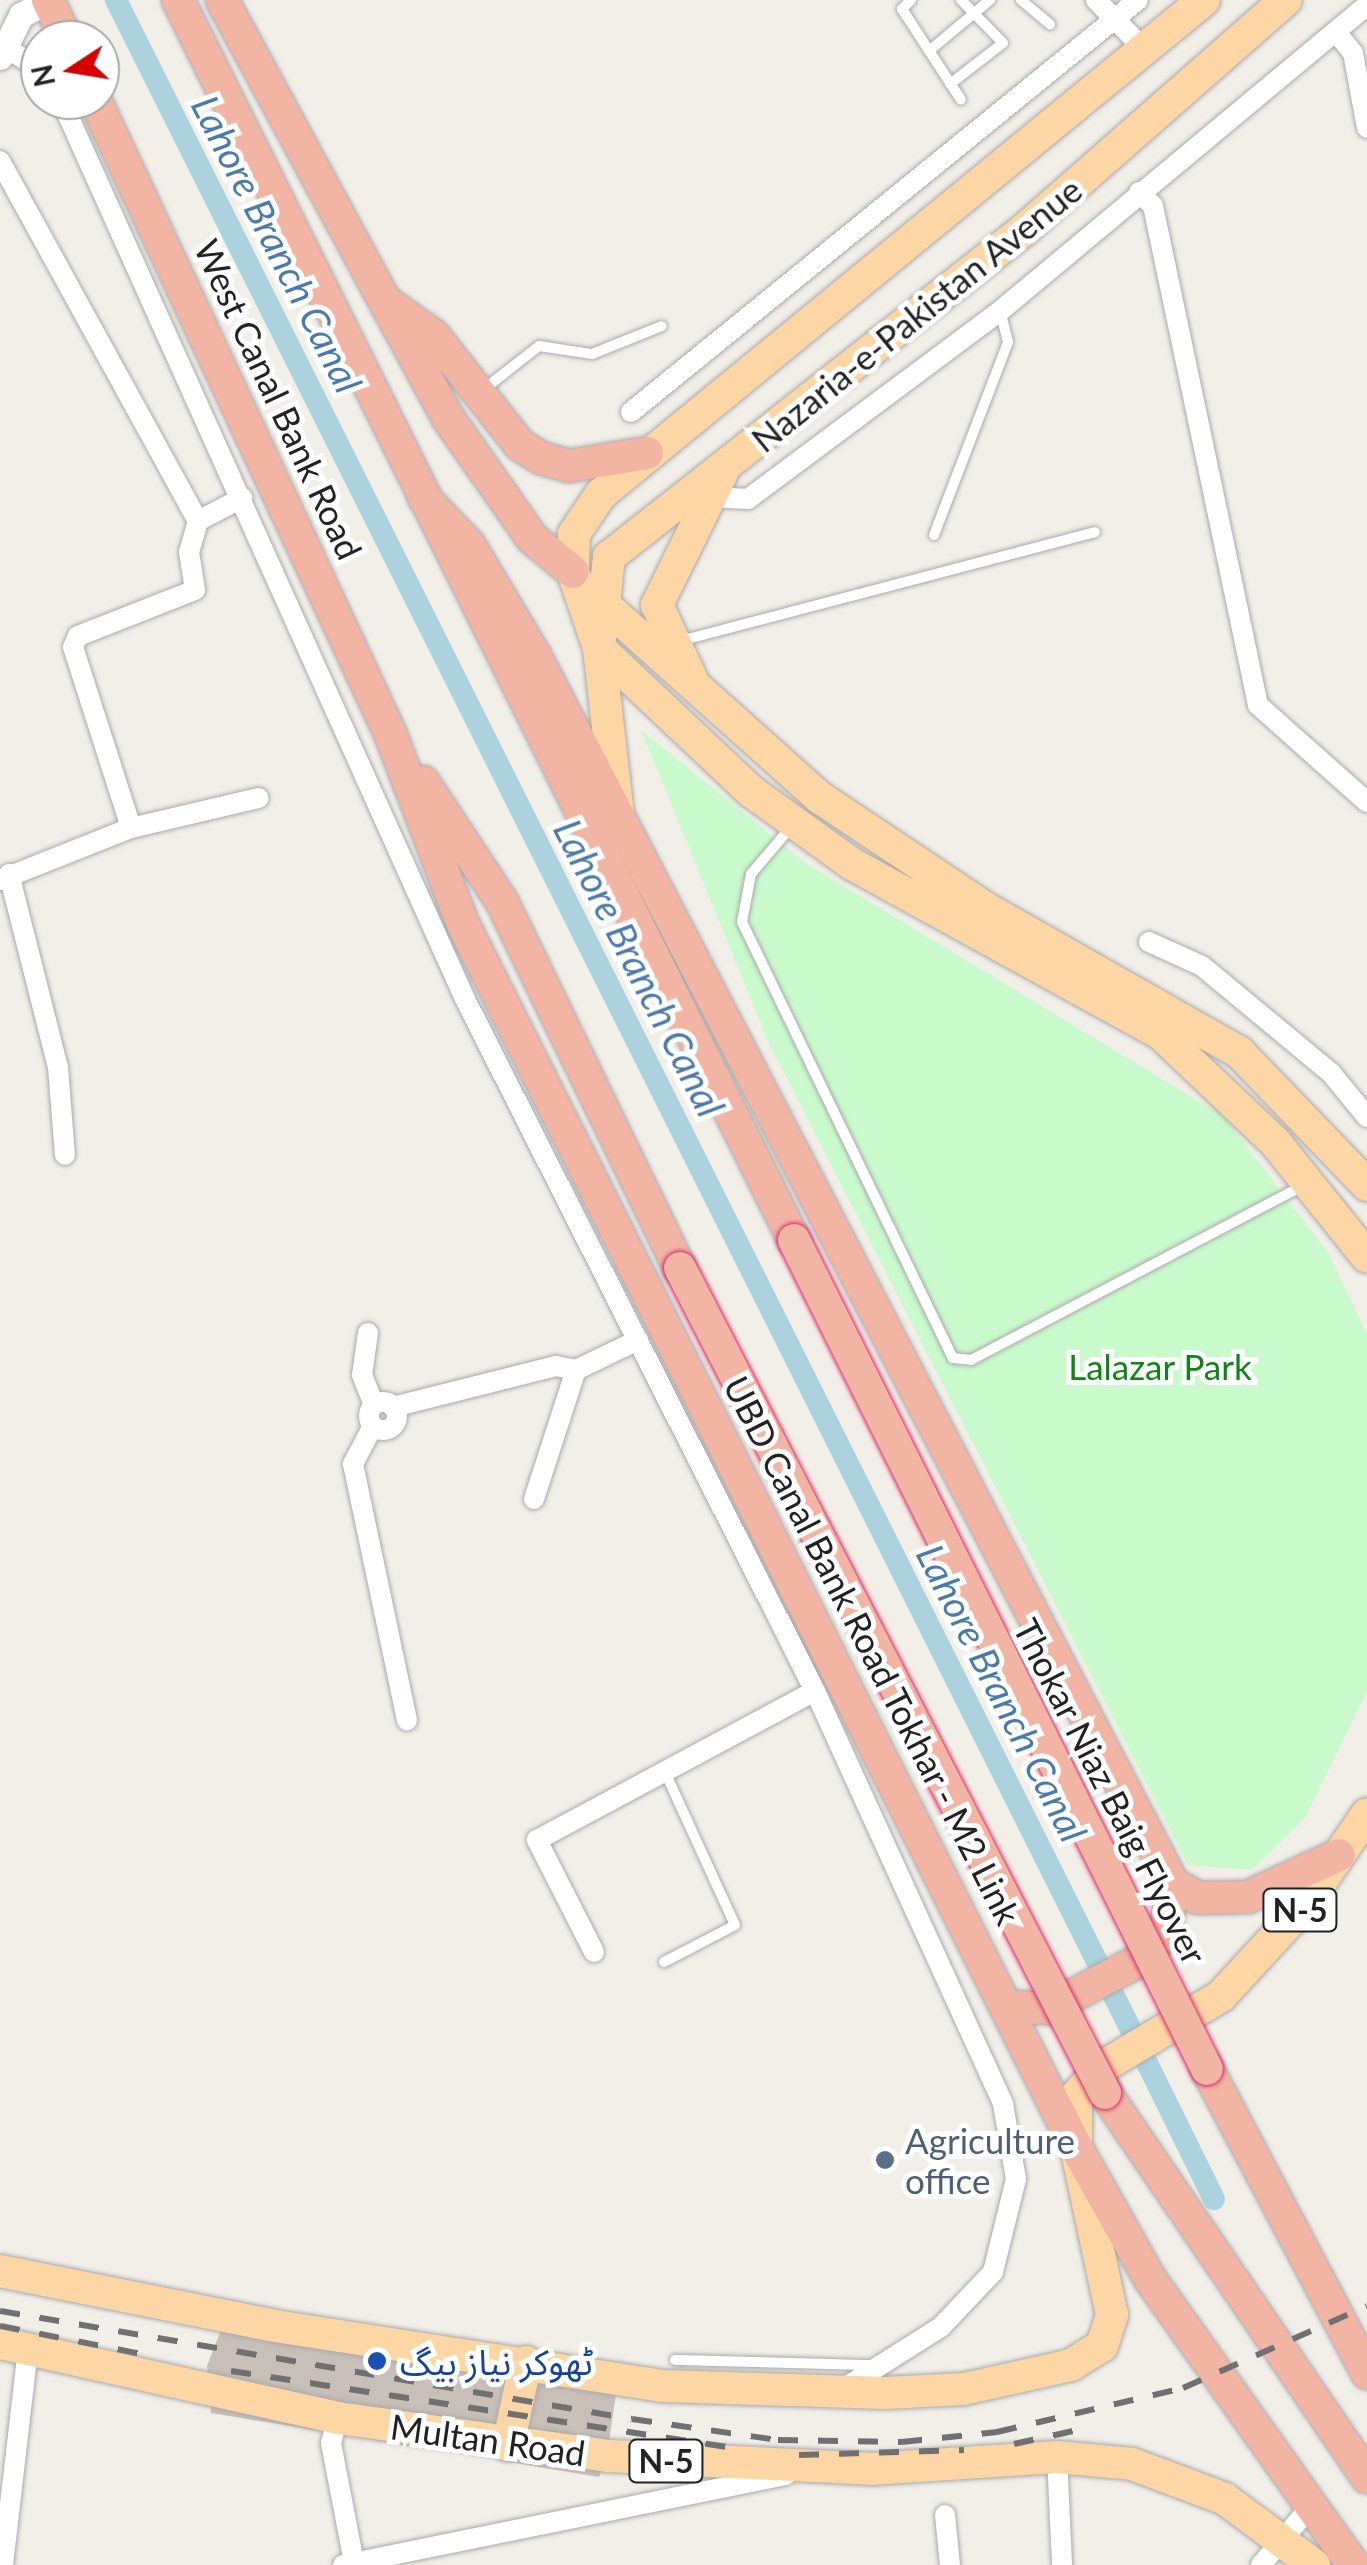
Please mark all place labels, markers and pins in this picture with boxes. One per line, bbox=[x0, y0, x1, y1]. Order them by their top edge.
place label: Agriculture office bbox=[905, 2119, 1075, 2201]
marker: Agriculture office bbox=[874, 2149, 896, 2171]
place label: ٹھوکر نیاز بیگ bbox=[400, 2340, 593, 2382]
marker: ٹھوکر نیاز بیگ bbox=[364, 2348, 390, 2374]

